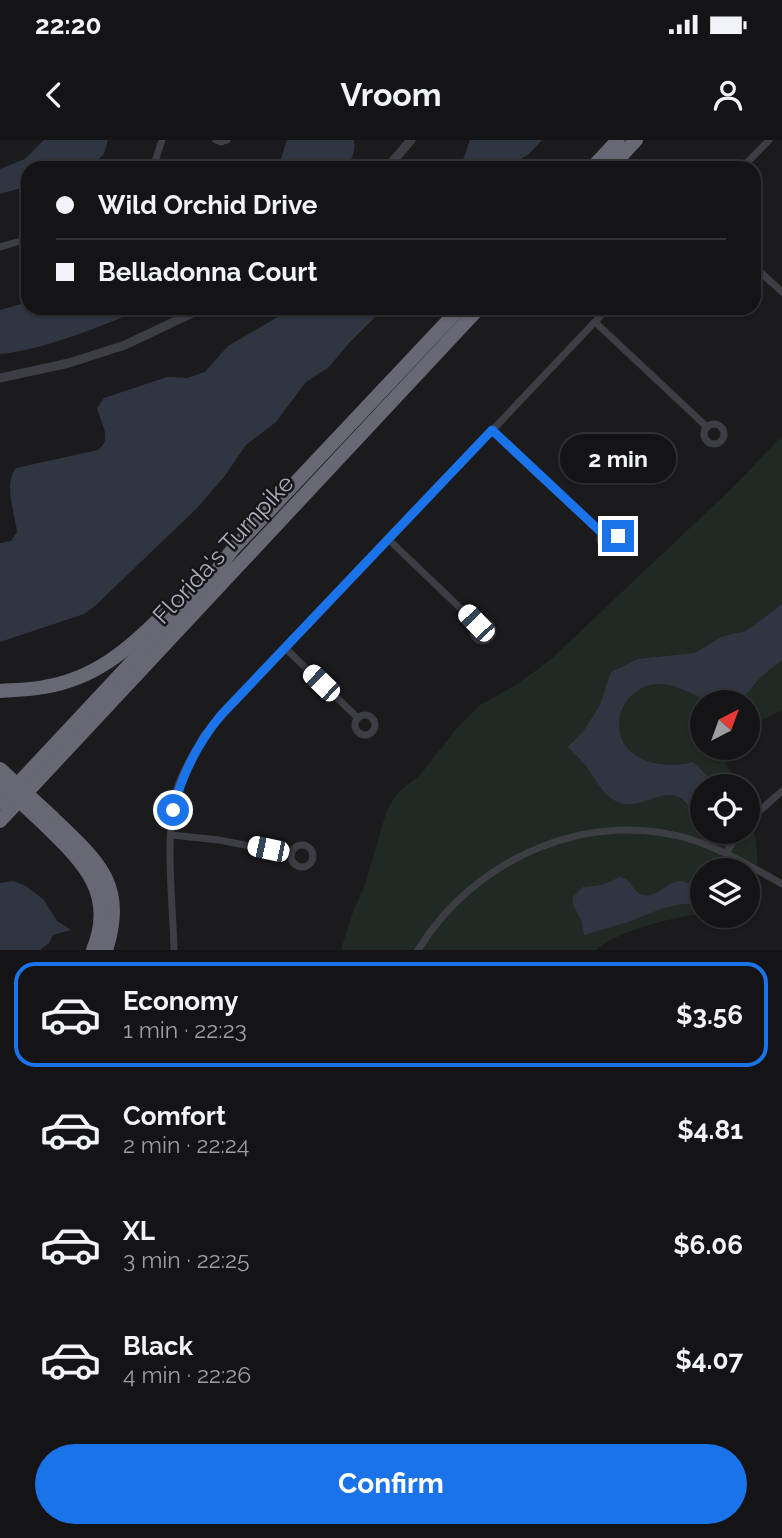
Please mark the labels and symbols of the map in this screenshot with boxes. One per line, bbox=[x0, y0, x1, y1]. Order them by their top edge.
callout: 2 min bbox=[560, 434, 676, 484]
street label: Florida's Turnpike bbox=[146, 468, 300, 630]
route end bbox=[602, 520, 634, 552]
car bbox=[454, 601, 499, 645]
car bbox=[299, 661, 344, 705]
north arrow bbox=[690, 690, 760, 760]
route start bbox=[157, 794, 189, 826]
car bbox=[246, 834, 291, 864]

